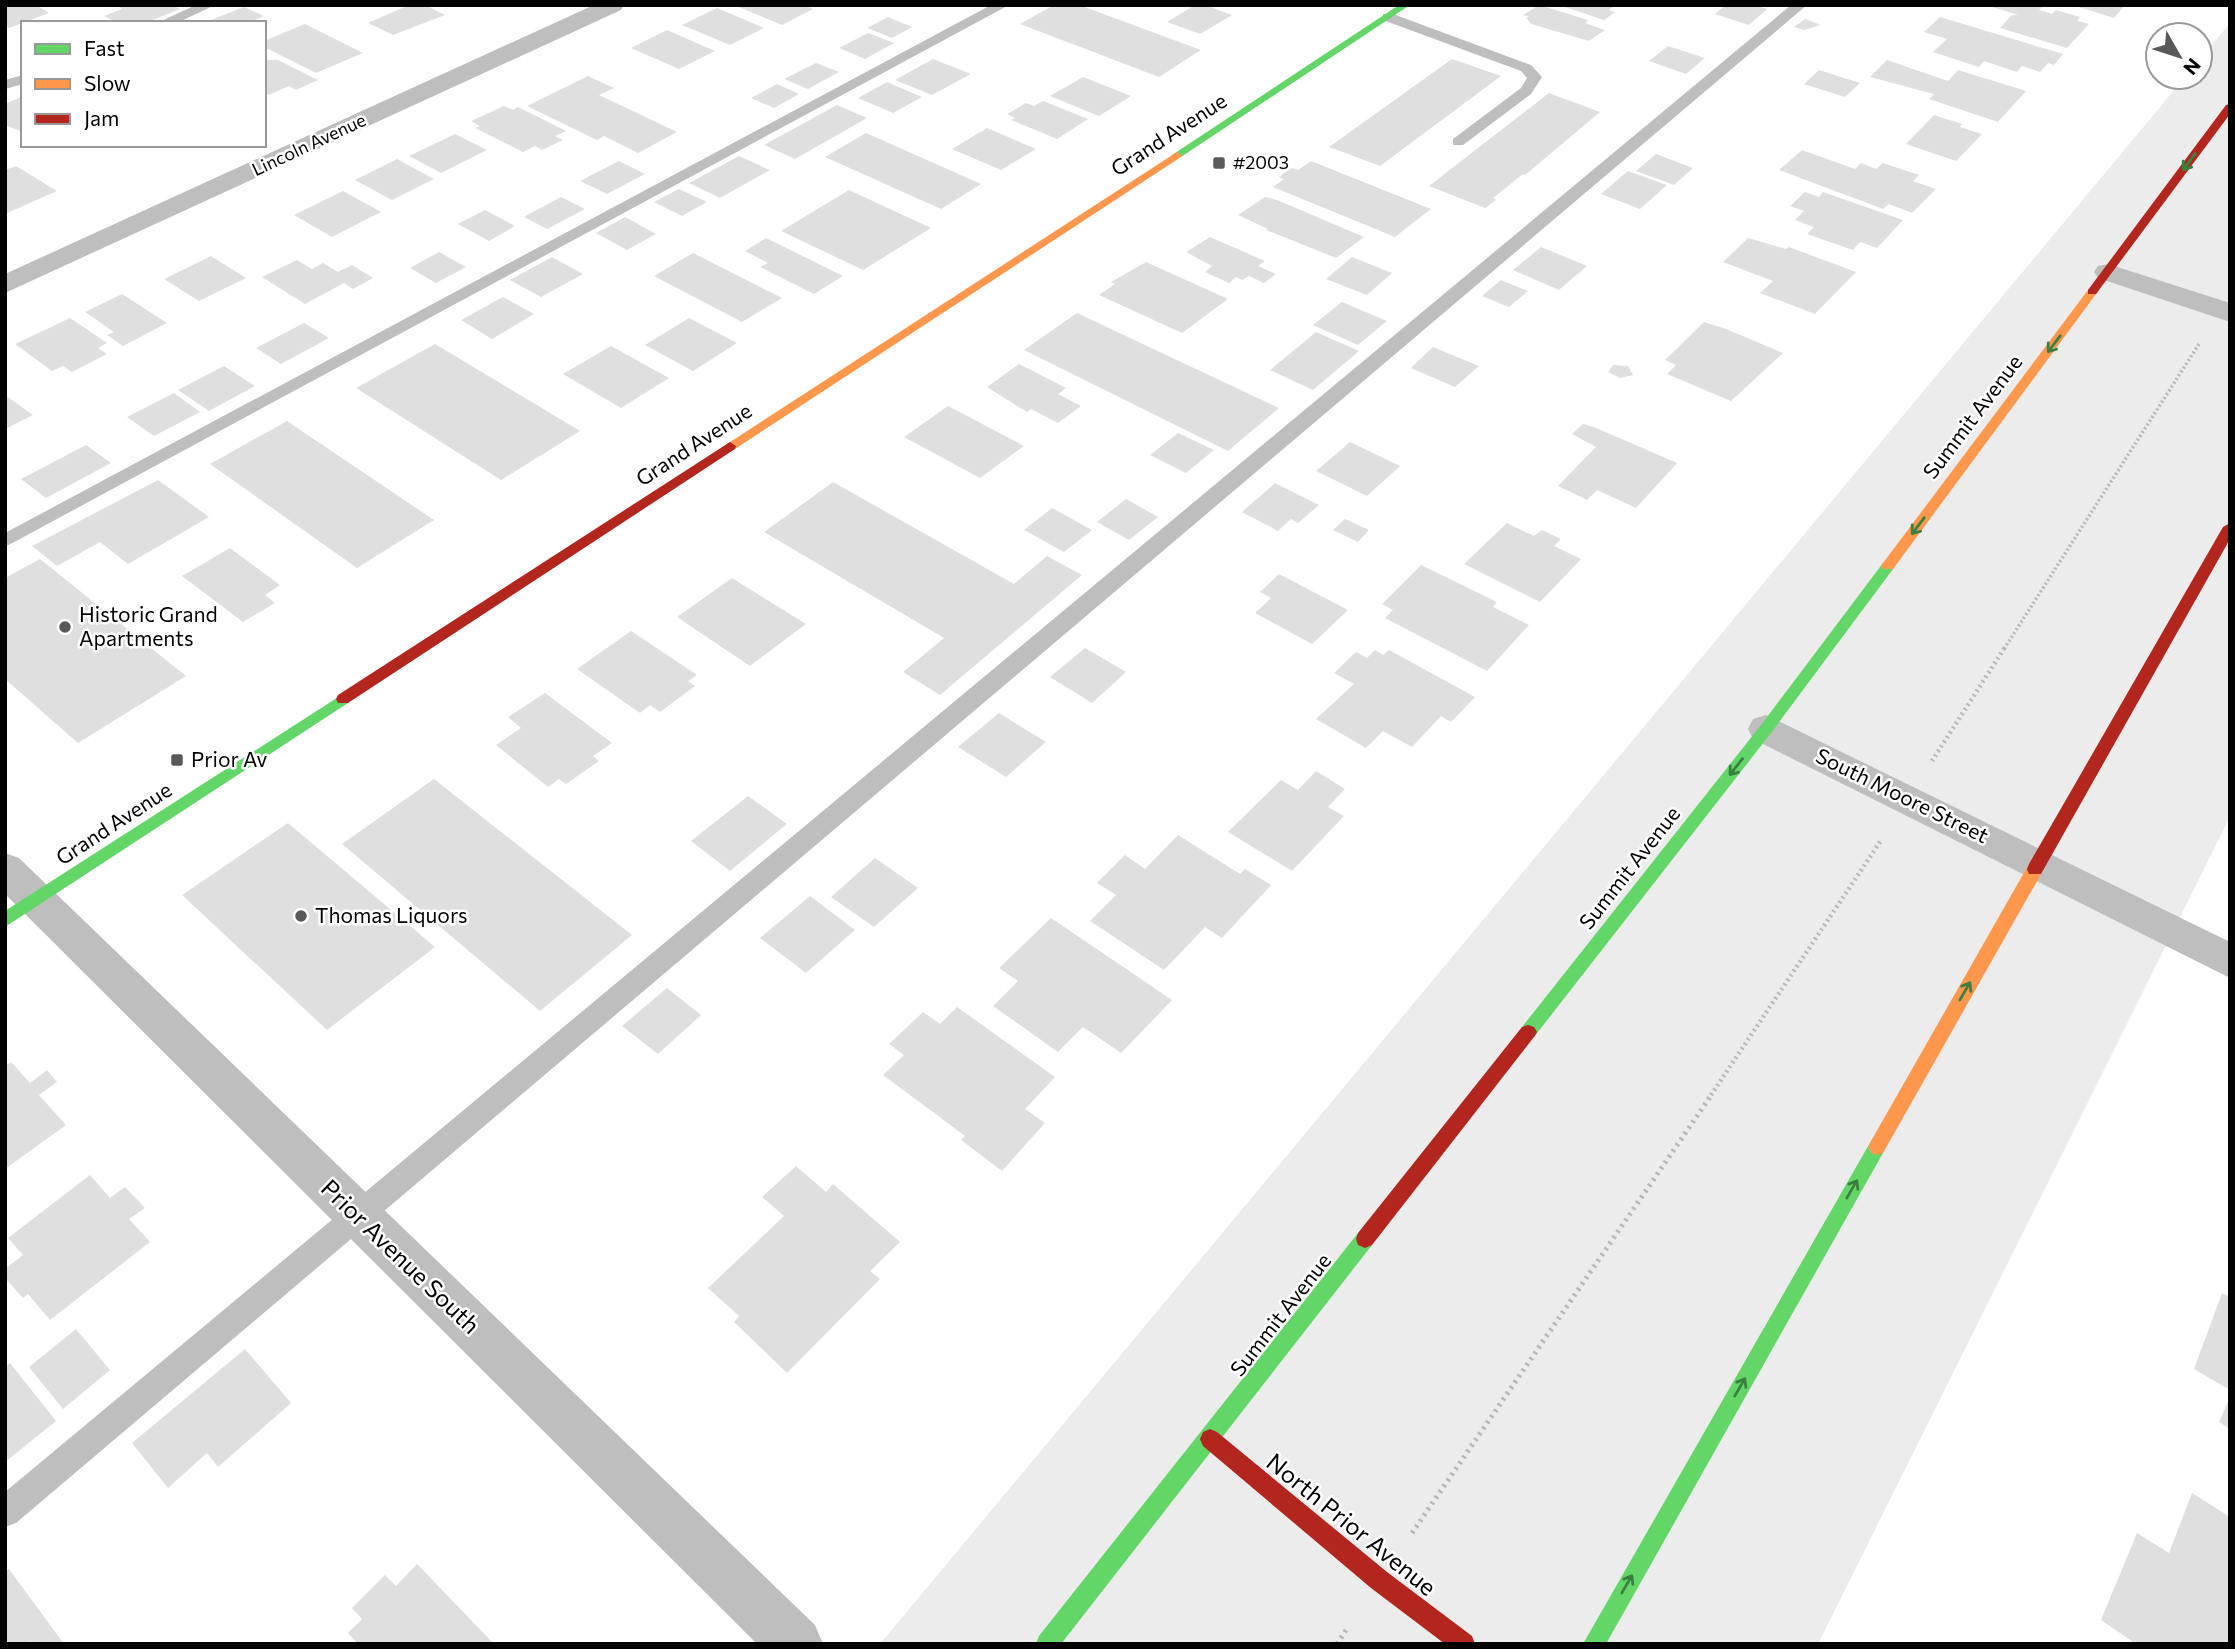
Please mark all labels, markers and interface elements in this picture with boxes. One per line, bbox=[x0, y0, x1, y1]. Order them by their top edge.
legend bbox=[21, 21, 266, 147]
north arrow bbox=[2144, 21, 2214, 91]
text: Fast bbox=[84, 35, 125, 60]
text: N bbox=[2179, 54, 2206, 80]
text: Slow bbox=[84, 70, 131, 95]
street label: Grand Avenue bbox=[1106, 87, 1231, 180]
text: Jam bbox=[84, 105, 119, 130]
street label: Lincoln Avenue bbox=[248, 108, 369, 180]
place label: #2003 bbox=[1233, 151, 1289, 173]
one-way arrow bbox=[2182, 152, 2197, 170]
marker: #2003 bbox=[1211, 155, 1227, 171]
one-way arrow bbox=[2046, 334, 2061, 353]
street label: Summit Avenue bbox=[1917, 349, 2027, 483]
street label: Grand Avenue bbox=[631, 397, 756, 490]
one-way arrow bbox=[1910, 517, 1925, 535]
place label: Historic Grand Apartments bbox=[79, 601, 218, 650]
marker: Historic Grand Apartments bbox=[57, 619, 73, 635]
street label: South Moore Street bbox=[1812, 742, 1993, 847]
place label: Prior Av bbox=[191, 746, 268, 771]
marker: Prior Av bbox=[169, 752, 185, 768]
one-way arrow bbox=[1729, 757, 1744, 775]
street label: Grand Avenue bbox=[51, 776, 176, 869]
street label: Summit Avenue bbox=[1573, 801, 1684, 933]
place label: Thomas Liquors bbox=[315, 902, 467, 927]
marker: Thomas Liquors bbox=[293, 908, 309, 924]
one-way arrow bbox=[1959, 981, 1972, 1002]
street label: Prior Avenue South bbox=[316, 1173, 486, 1339]
one-way arrow bbox=[1845, 1179, 1859, 1199]
street label: Summit Avenue bbox=[1224, 1248, 1335, 1380]
one-way arrow bbox=[1733, 1377, 1747, 1397]
street label: North Prior Avenue bbox=[1261, 1447, 1442, 1601]
one-way arrow bbox=[1621, 1575, 1635, 1595]

